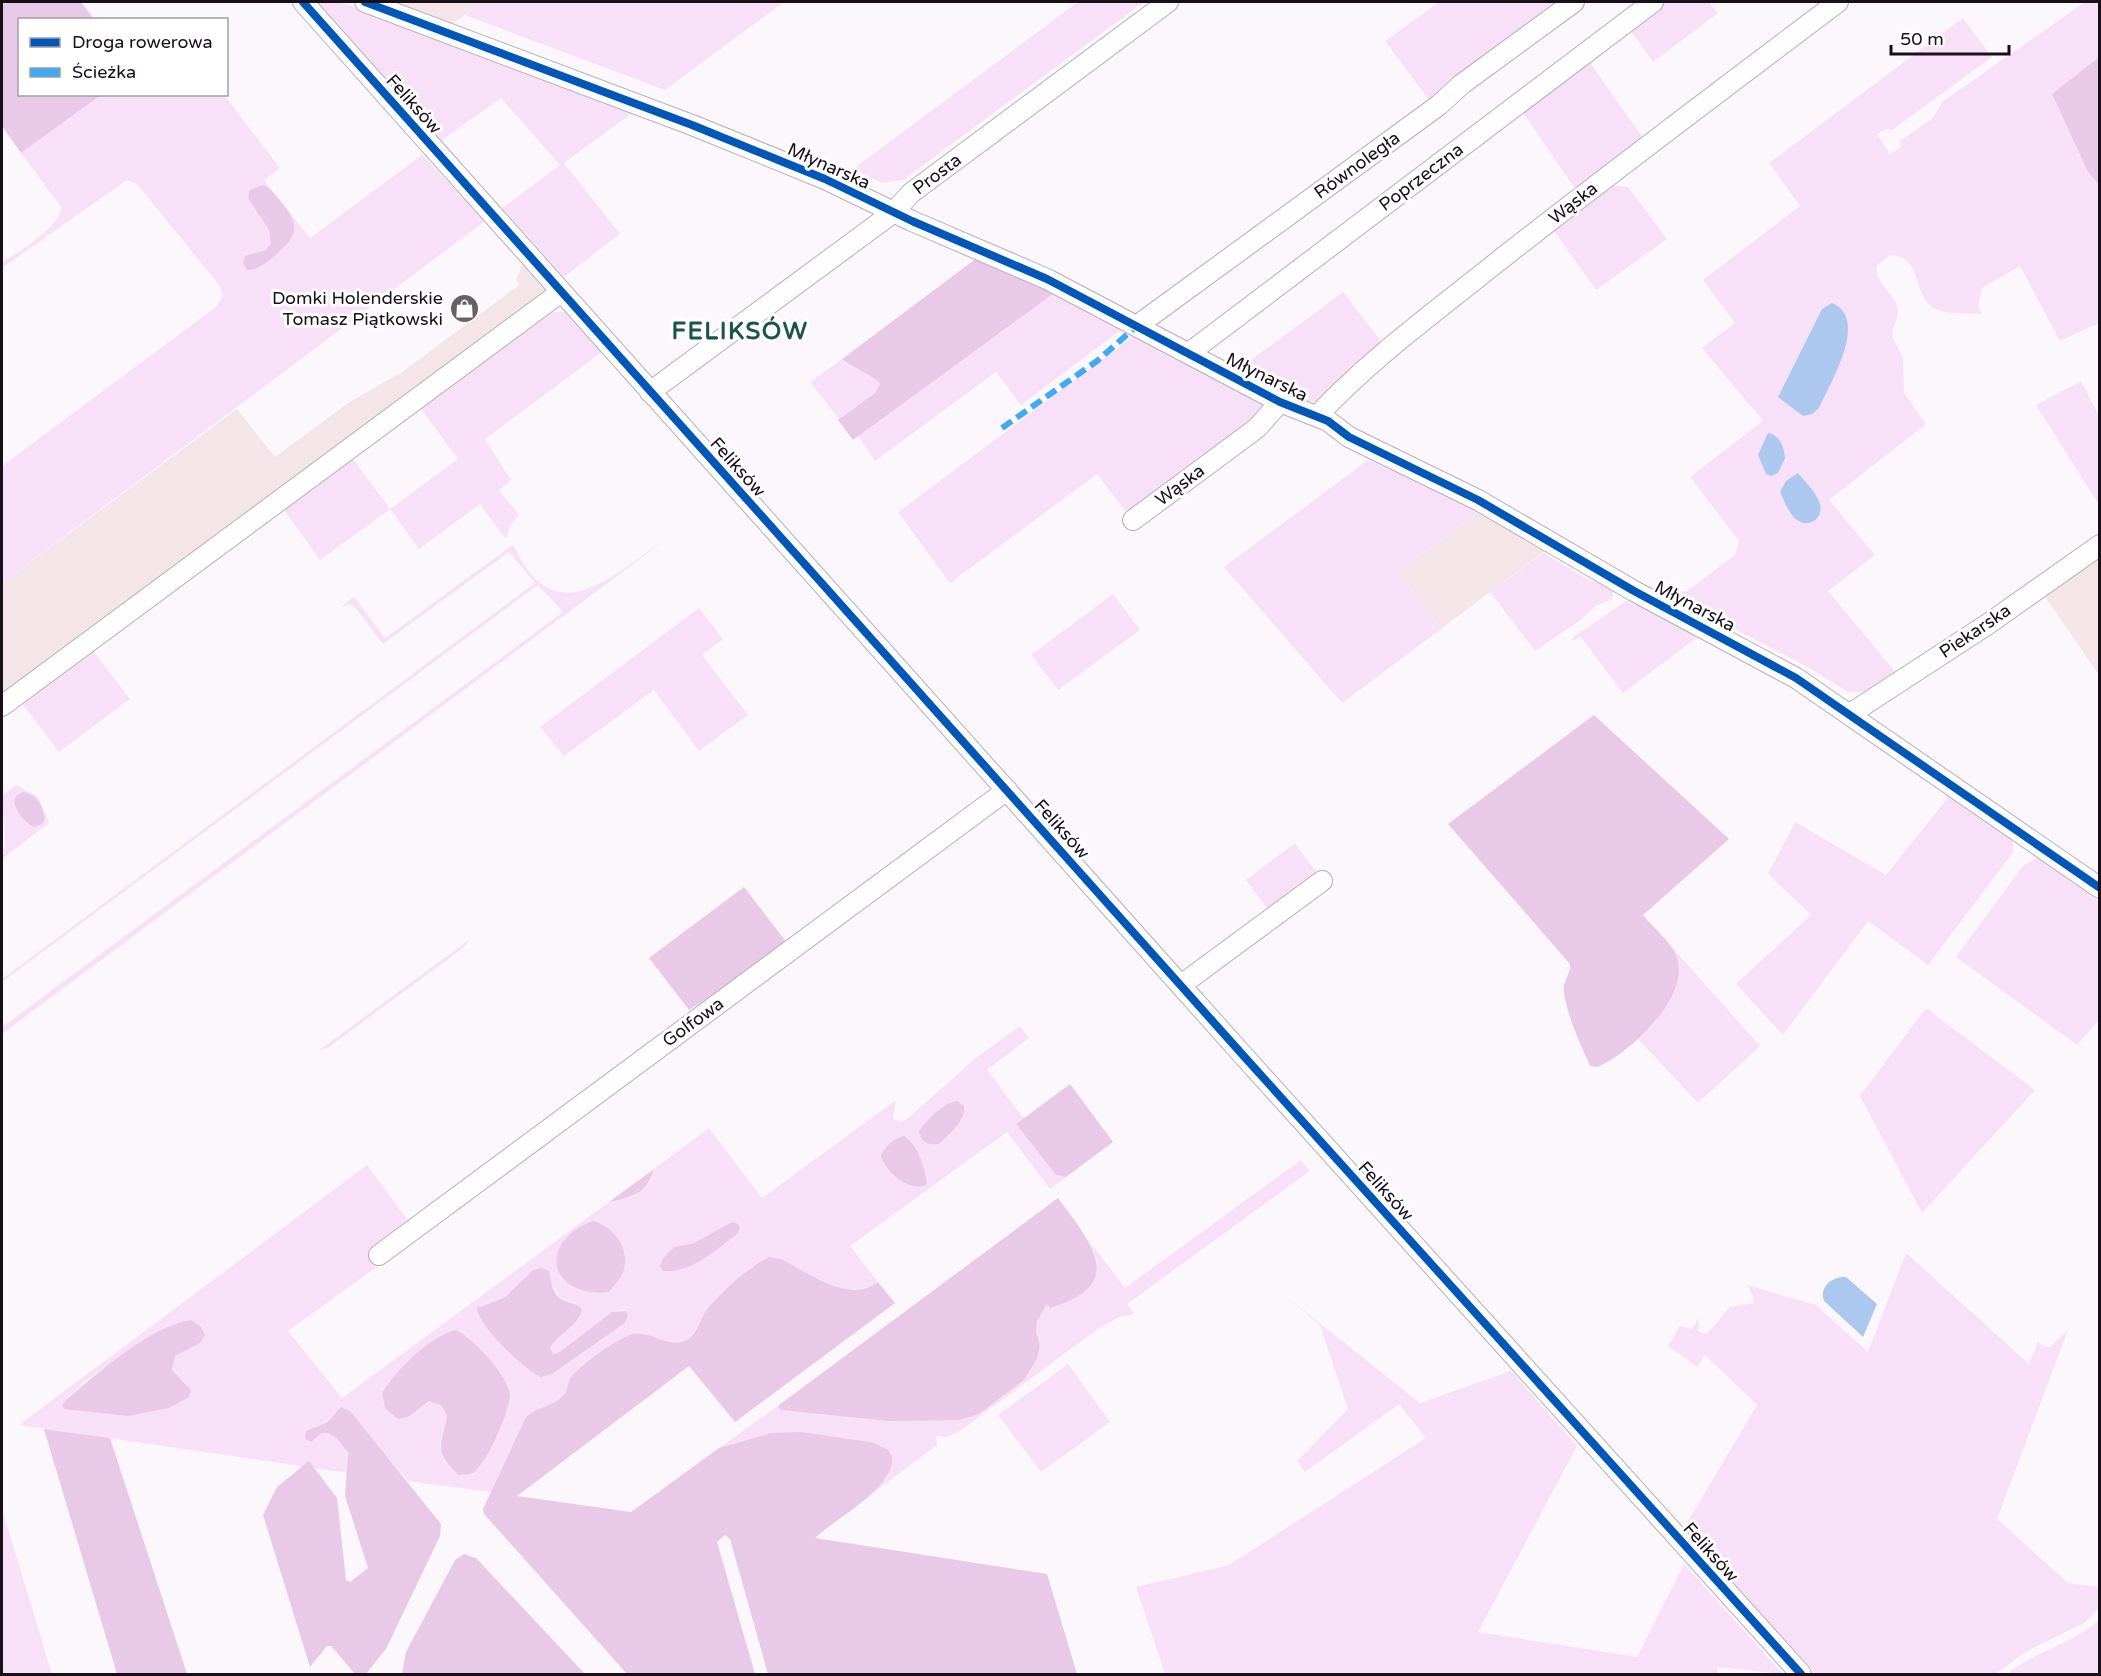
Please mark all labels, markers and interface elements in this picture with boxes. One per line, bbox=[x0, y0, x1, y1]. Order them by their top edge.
legend bbox=[18, 18, 228, 96]
scale bar bbox=[1891, 18, 2010, 56]
text: 50 m bbox=[1900, 28, 1944, 50]
text: Droga rowerowa bbox=[72, 31, 213, 53]
text: Ścieżka bbox=[72, 61, 136, 83]
street label: Feliksów bbox=[381, 70, 447, 138]
street label: Równoległa bbox=[1310, 127, 1404, 203]
street label: Młynarska bbox=[784, 138, 874, 194]
street label: Poprzeczna bbox=[1375, 138, 1467, 216]
street label: Prosta bbox=[908, 149, 966, 199]
street label: Wąska bbox=[1544, 177, 1602, 229]
place label: Domki Holenderskie Tomasz Piątkowski bbox=[272, 287, 443, 330]
shop icon: Domki Holenderskie Tomasz Piątkowski bbox=[448, 292, 480, 324]
district label: FELIKSÓW bbox=[671, 316, 809, 346]
street label: Młynarska bbox=[1223, 348, 1311, 406]
street label: Feliksów bbox=[705, 433, 771, 501]
street label: Wąska bbox=[1151, 459, 1209, 511]
street label: Młynarska bbox=[1651, 576, 1739, 636]
street label: Piekarska bbox=[1935, 599, 2015, 663]
street label: Feliksów bbox=[1029, 795, 1095, 863]
street label: Golfowa bbox=[658, 992, 728, 1052]
street label: Feliksów bbox=[1353, 1157, 1419, 1225]
street label: Feliksów bbox=[1678, 1518, 1744, 1586]

